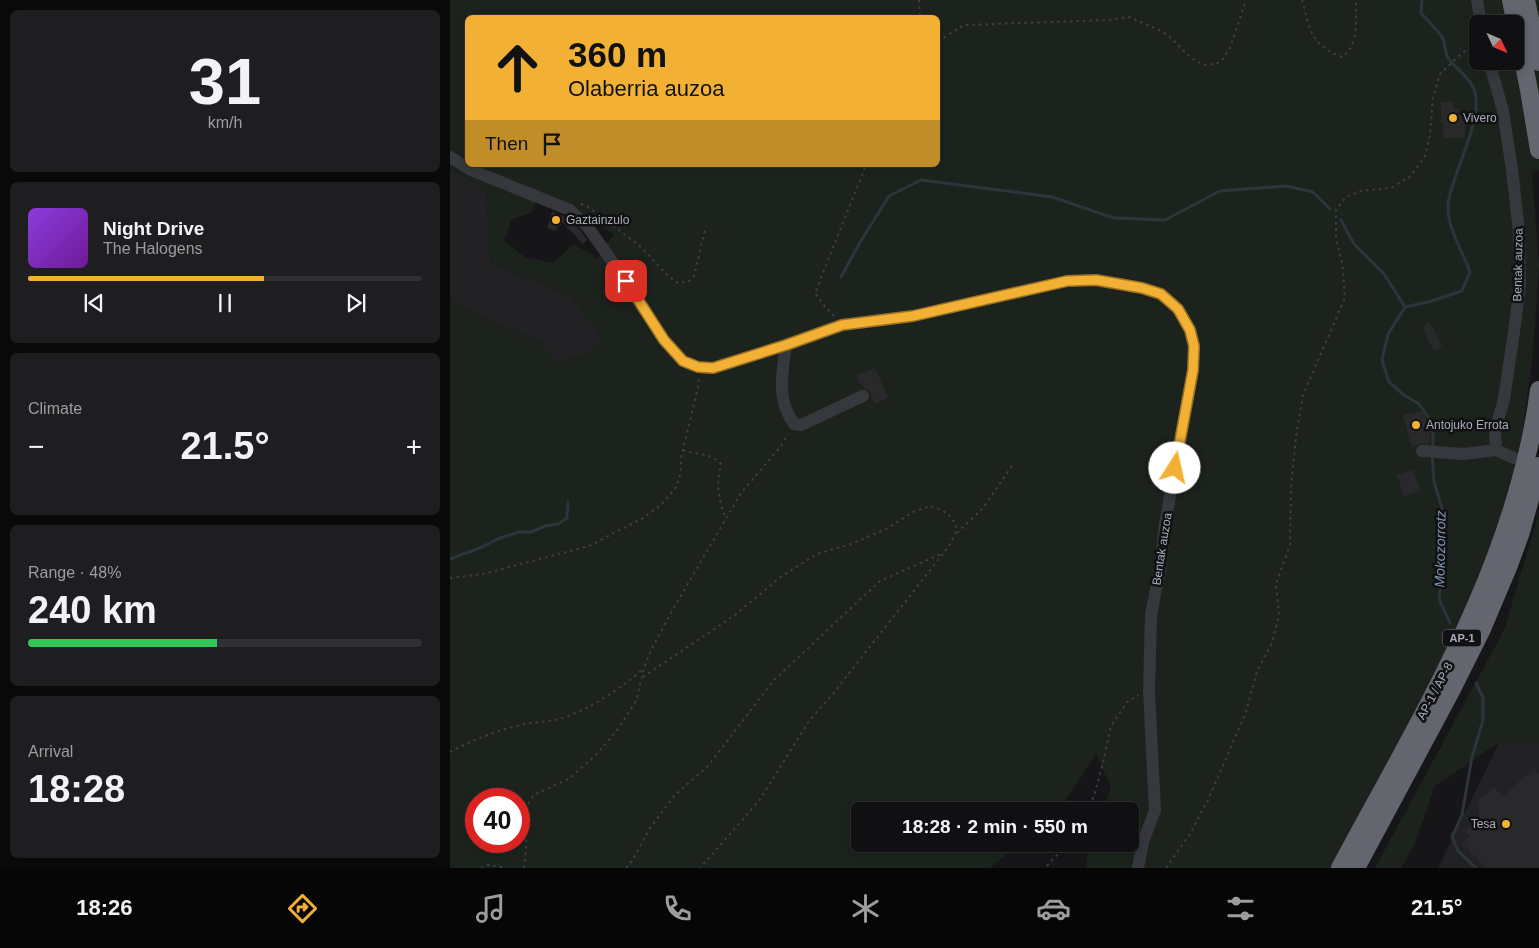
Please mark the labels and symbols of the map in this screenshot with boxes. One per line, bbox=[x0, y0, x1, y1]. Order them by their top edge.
north arrow bbox=[1469, 15, 1524, 70]
place label: Vivero bbox=[1463, 111, 1497, 125]
marker: Vivero bbox=[1447, 112, 1459, 124]
place label: Gaztainzulo bbox=[566, 213, 630, 227]
marker: Gaztainzulo bbox=[550, 214, 562, 226]
street label: Bentak auzoa bbox=[1510, 228, 1526, 302]
pin bbox=[605, 260, 647, 302]
place label: Antojuko Errota bbox=[1426, 418, 1509, 432]
marker: Antojuko Errota bbox=[1410, 419, 1422, 431]
position arrow bbox=[1148, 441, 1200, 493]
water label: Mokozorrotz bbox=[1431, 510, 1449, 588]
street label: Bentak auzoa bbox=[1149, 511, 1175, 586]
road number: AP-1 bbox=[1443, 630, 1481, 646]
street label: AP-1 / AP-8 bbox=[1414, 660, 1456, 722]
speed limit sign: 40 bbox=[465, 788, 530, 853]
place label: Tesa bbox=[1471, 817, 1496, 831]
marker: Tesa bbox=[1500, 818, 1512, 830]

